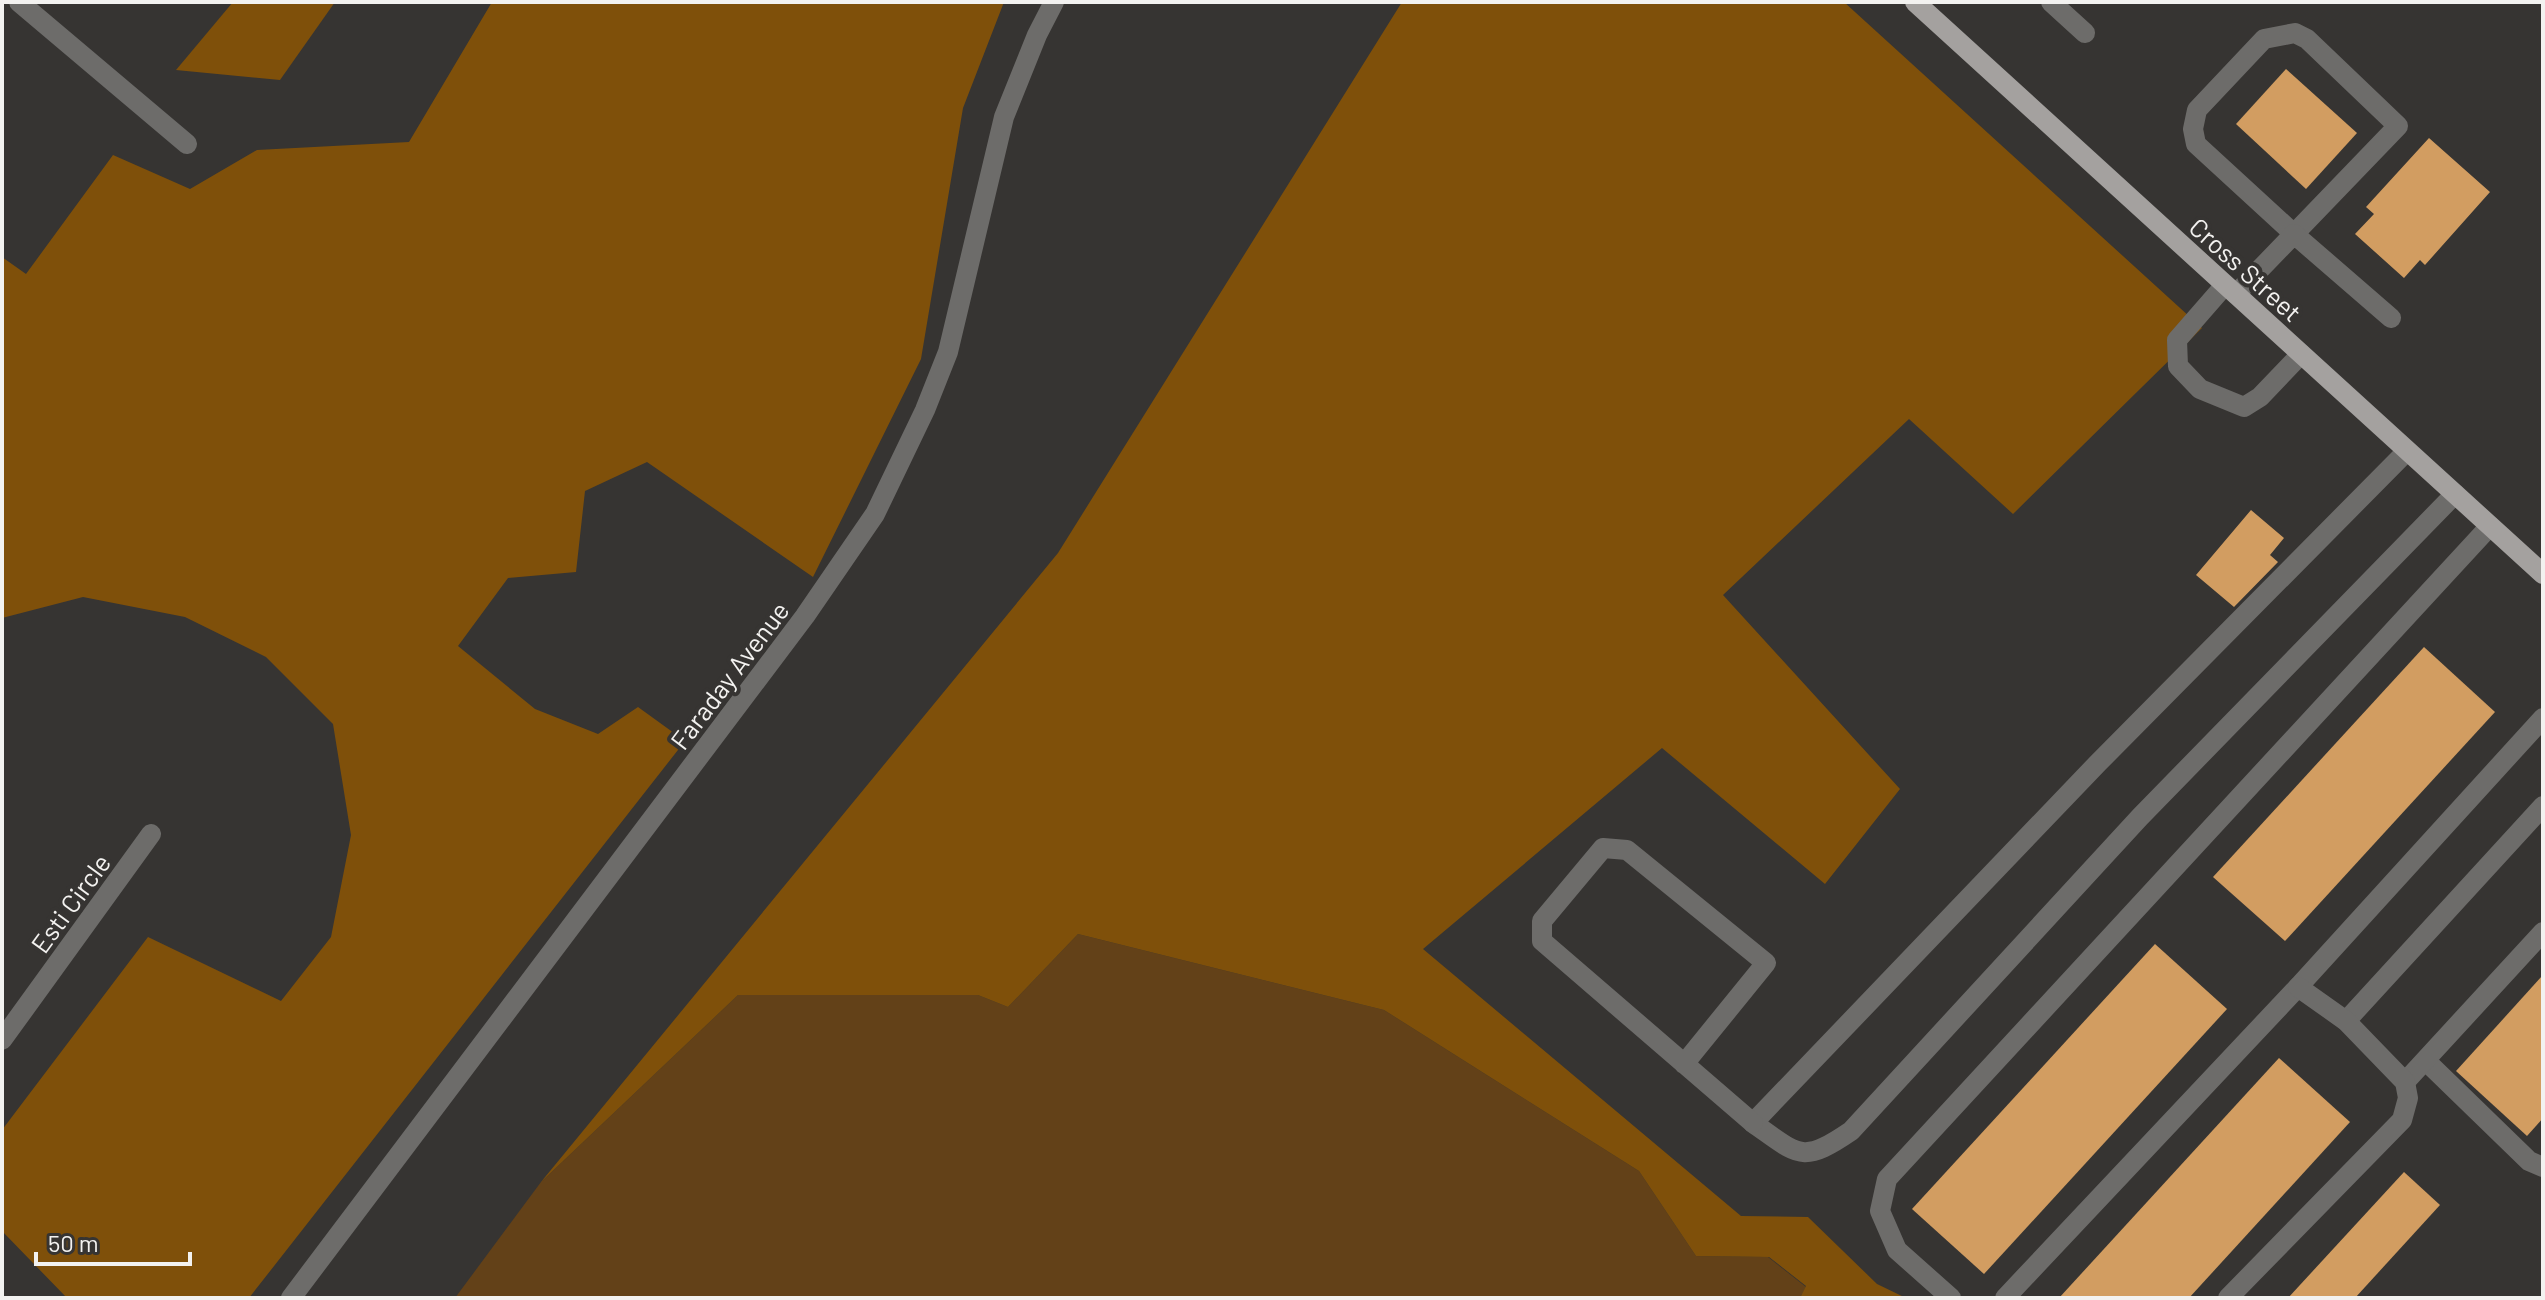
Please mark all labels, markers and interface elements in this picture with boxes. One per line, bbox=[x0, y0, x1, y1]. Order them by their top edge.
street label: Cross Street bbox=[2184, 211, 2308, 327]
street label: Faraday Avenue bbox=[663, 595, 795, 755]
street label: Esti Circle bbox=[24, 848, 116, 958]
scale bar bbox=[36, 1216, 190, 1266]
text: 50 m bbox=[48, 1228, 99, 1257]

